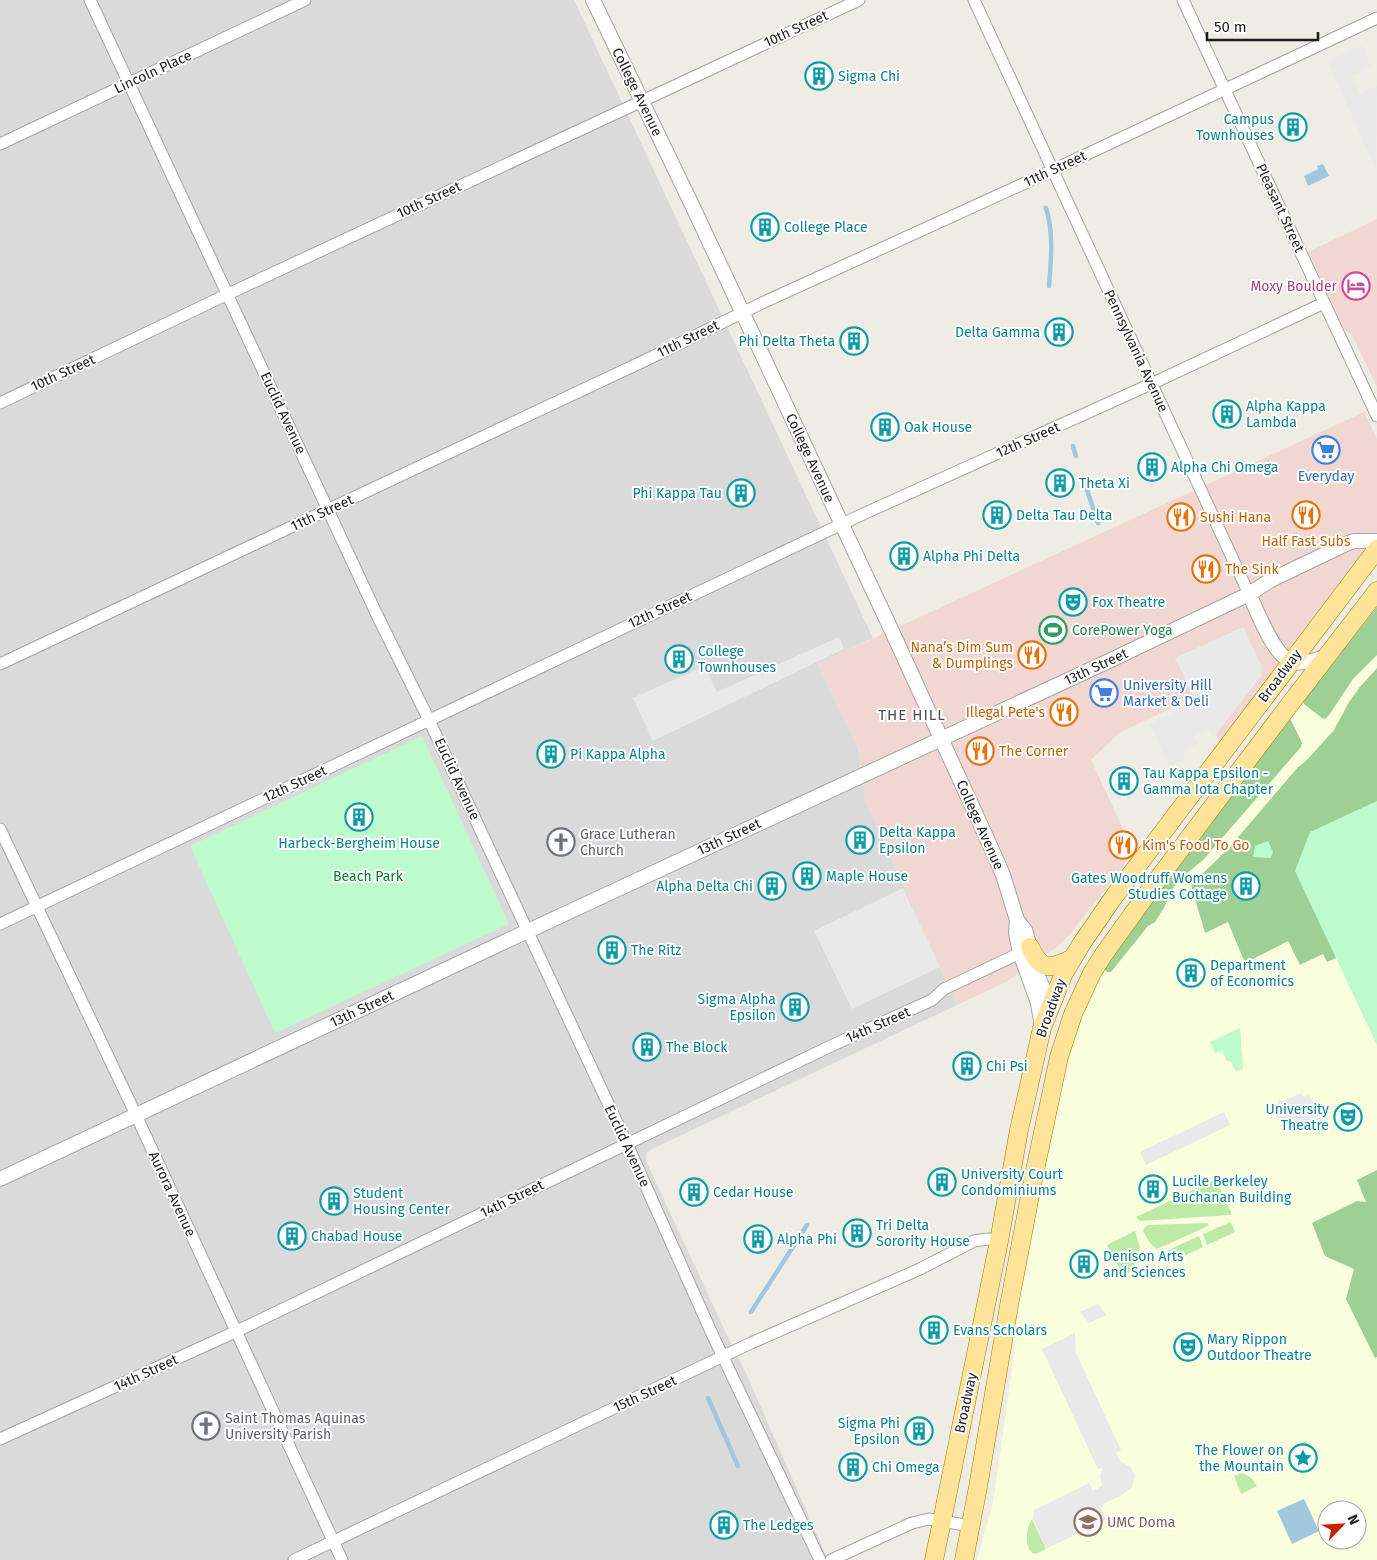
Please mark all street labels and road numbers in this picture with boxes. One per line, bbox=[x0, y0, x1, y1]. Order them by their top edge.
street label: 10th Street bbox=[761, 6, 832, 51]
street label: College Avenue bbox=[608, 45, 666, 139]
street label: Lincoln Place bbox=[112, 47, 194, 97]
street label: 11th Street bbox=[1021, 147, 1090, 191]
street label: Pleasant Street bbox=[1252, 161, 1308, 256]
street label: 10th Street bbox=[394, 177, 465, 222]
street label: Pennsylvania Avenue bbox=[1100, 287, 1172, 415]
street label: 11th Street bbox=[654, 316, 723, 361]
street label: 10th Street bbox=[28, 350, 99, 395]
street label: Euclid Avenue bbox=[257, 369, 309, 457]
street label: College Avenue bbox=[782, 411, 838, 505]
street label: 12th Street bbox=[994, 418, 1063, 462]
street label: 11th Street bbox=[288, 491, 357, 535]
street label: 12th Street bbox=[626, 588, 695, 632]
street label: 13th Street bbox=[1062, 645, 1131, 689]
street label: Broadway bbox=[1255, 646, 1305, 706]
street label: Euclid Avenue bbox=[431, 735, 483, 823]
street label: 12th Street bbox=[261, 762, 330, 806]
street label: College Avenue bbox=[953, 778, 1007, 872]
street label: 13th Street bbox=[695, 815, 764, 859]
street label: Broadway bbox=[1032, 976, 1070, 1040]
street label: 13th Street bbox=[328, 987, 397, 1031]
street label: 14th Street bbox=[843, 1003, 914, 1047]
street label: Euclid Avenue bbox=[601, 1102, 653, 1190]
street label: Aurora Avenue bbox=[145, 1149, 199, 1239]
street label: 14th Street bbox=[478, 1176, 547, 1222]
street label: 14th Street bbox=[111, 1350, 181, 1395]
street label: Broadway bbox=[951, 1371, 981, 1435]
street label: 15th Street bbox=[611, 1372, 680, 1416]

